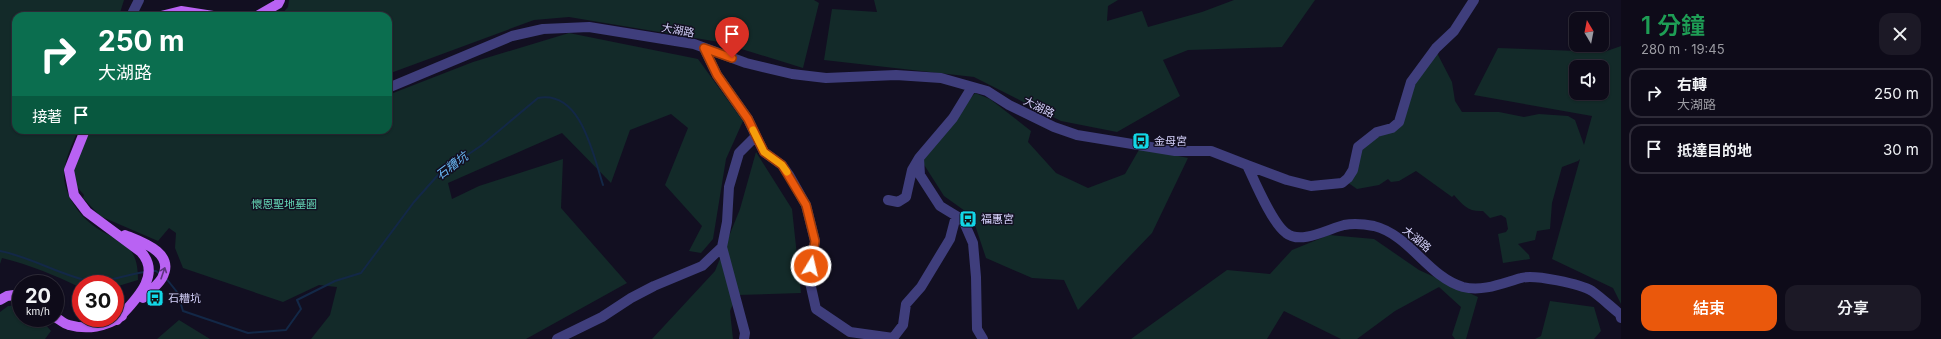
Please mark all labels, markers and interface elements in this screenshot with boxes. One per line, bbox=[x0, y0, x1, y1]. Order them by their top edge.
text: 1 分鐘 bbox=[1641, 11, 1705, 40]
north arrow bbox=[1569, 12, 1609, 52]
map controls bbox=[1569, 12, 1609, 100]
button: close bbox=[1879, 13, 1921, 55]
pin bbox=[715, 17, 749, 58]
street label: 大湖路 bbox=[661, 20, 695, 40]
icon: arrive bbox=[721, 23, 743, 45]
text: 250 m bbox=[98, 24, 185, 58]
icon: right bbox=[32, 28, 84, 80]
text: 280 m · 19:45 bbox=[1641, 41, 1725, 57]
button: sound bbox=[1569, 60, 1609, 100]
text: 大湖路 bbox=[98, 62, 152, 83]
text: 右轉 bbox=[1677, 75, 1707, 94]
icon: right bbox=[1643, 82, 1665, 104]
text: 250 m bbox=[1874, 84, 1919, 103]
street label: 大湖路 bbox=[1021, 93, 1057, 121]
text: 大湖路 bbox=[1677, 96, 1716, 112]
icon: arrive bbox=[70, 104, 92, 126]
text: 接著 bbox=[32, 107, 62, 126]
bus stop icon: 金母宮 bbox=[1131, 131, 1151, 151]
place label: 金母宮 bbox=[1154, 134, 1187, 148]
icon: arrive bbox=[1643, 138, 1665, 160]
text: 30 m bbox=[1883, 140, 1919, 159]
text: 抵達目的地 bbox=[1677, 141, 1752, 160]
water label: 石糟坑 bbox=[433, 148, 472, 182]
park label: 懷恩聖地墓園 bbox=[251, 197, 317, 211]
bus stop icon: 福惠宮 bbox=[958, 209, 978, 229]
place label: 福惠宮 bbox=[981, 212, 1014, 226]
street label: 大湖路 bbox=[1400, 223, 1434, 255]
position arrow bbox=[790, 245, 832, 287]
one-way arrow bbox=[160, 266, 167, 279]
speed limit sign: 30 bbox=[72, 275, 124, 327]
text: 20 bbox=[25, 284, 51, 308]
button: 結束 bbox=[1641, 285, 1777, 331]
button: 分享 bbox=[1785, 285, 1921, 331]
bus stop icon: 石糟坑 bbox=[145, 288, 165, 308]
place label: 石糟坑 bbox=[168, 291, 201, 305]
text: km/h bbox=[26, 305, 50, 317]

